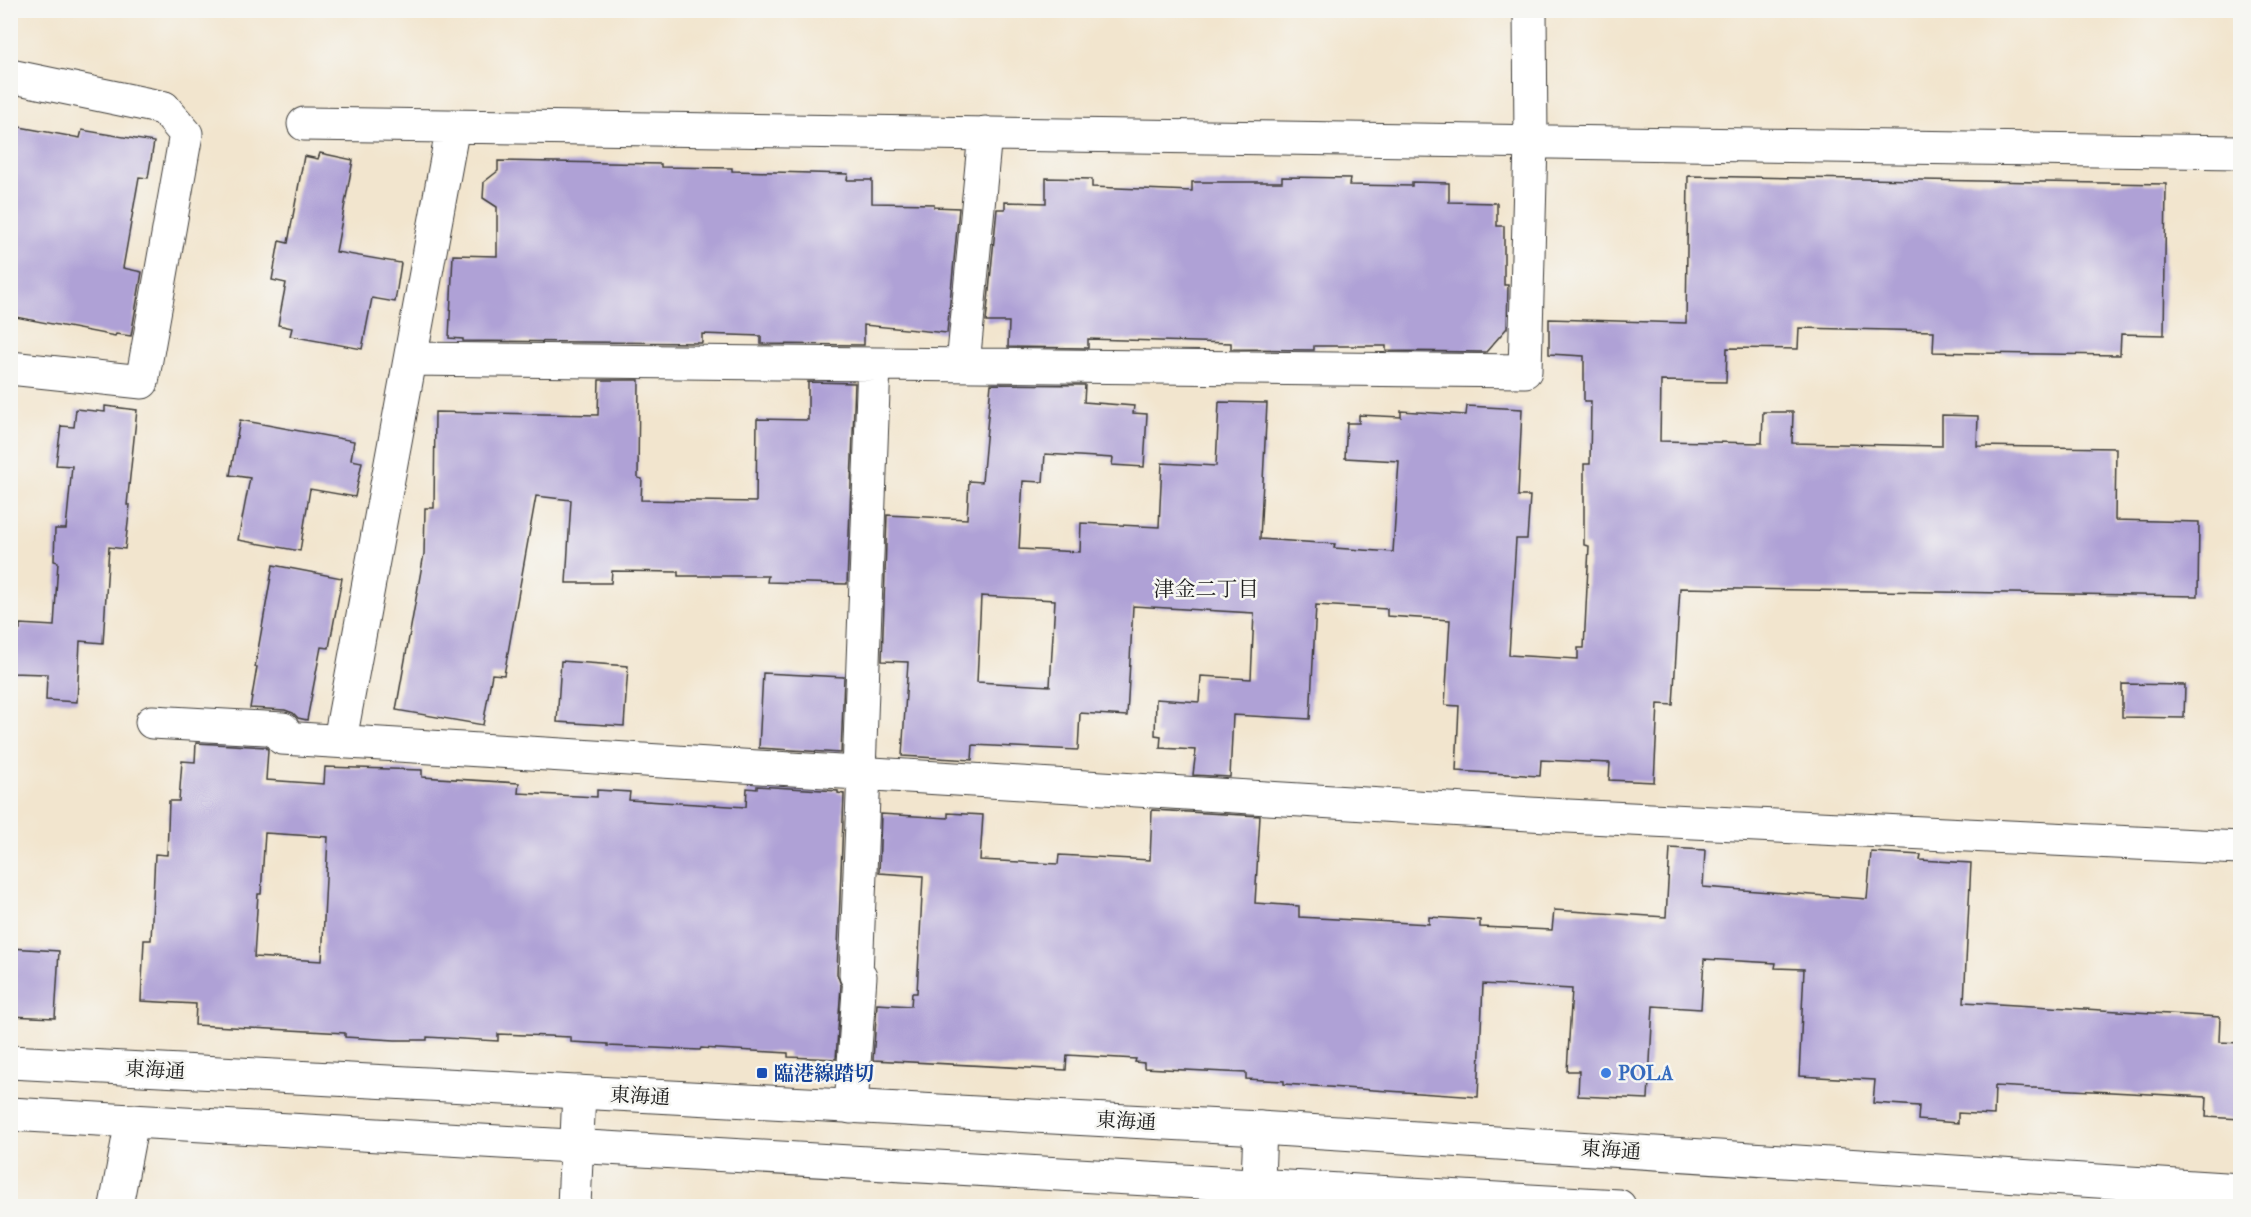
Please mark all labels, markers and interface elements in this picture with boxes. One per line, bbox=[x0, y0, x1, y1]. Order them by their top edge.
district label: 津金二丁目 bbox=[1154, 576, 1259, 603]
street label: 東海通 bbox=[124, 1056, 186, 1084]
place label: 臨港線踏切 bbox=[774, 1061, 874, 1086]
place label: POLA bbox=[1618, 1061, 1674, 1086]
marker: 臨港線踏切 bbox=[755, 1066, 769, 1080]
marker: POLA bbox=[1599, 1066, 1613, 1080]
street label: 東海通 bbox=[609, 1082, 671, 1110]
street label: 東海通 bbox=[1095, 1107, 1157, 1135]
street label: 東海通 bbox=[1580, 1135, 1642, 1165]

